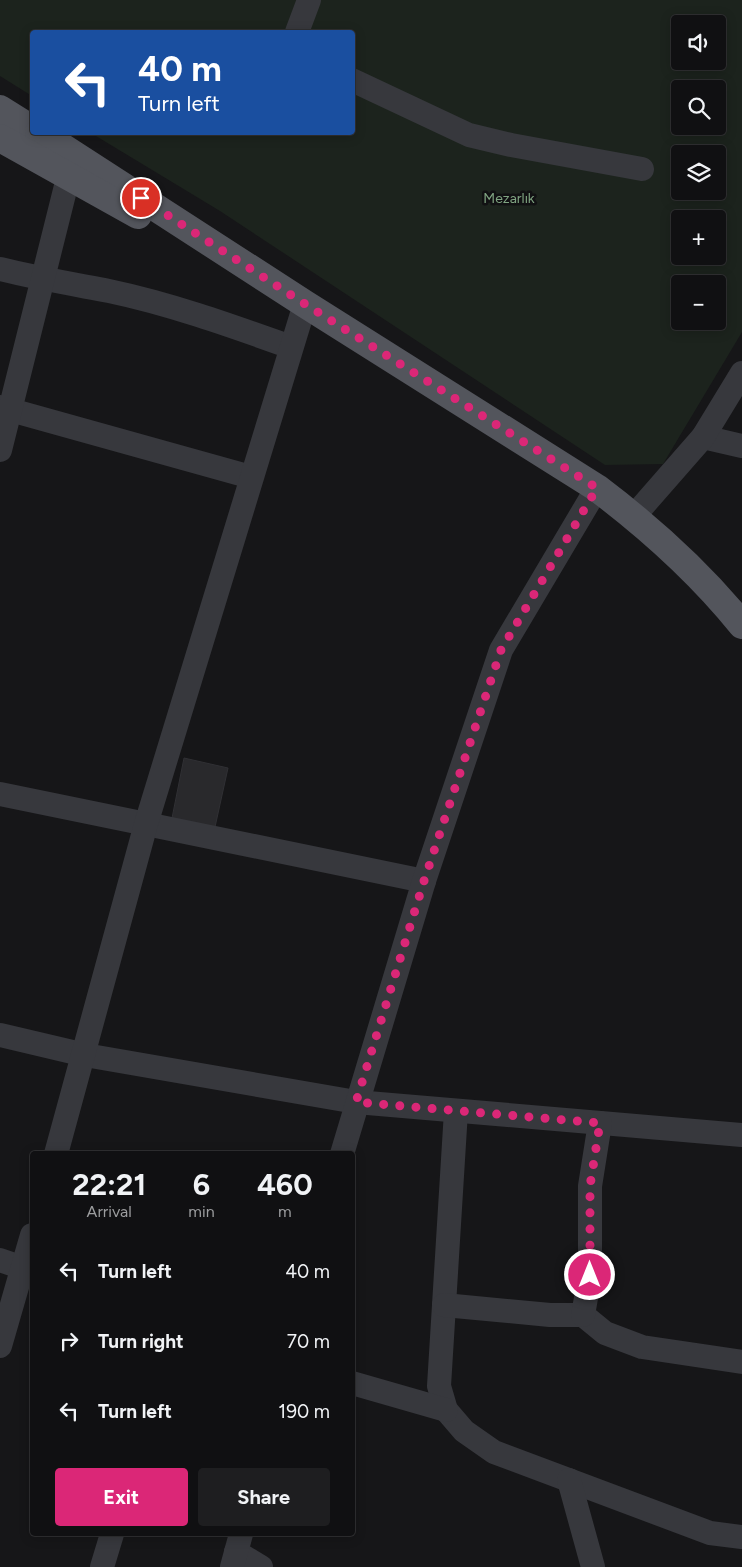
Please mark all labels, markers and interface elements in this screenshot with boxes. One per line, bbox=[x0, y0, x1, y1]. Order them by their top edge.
map controls bbox=[671, 15, 726, 330]
button: sound bbox=[671, 15, 726, 70]
text: 40 m bbox=[138, 48, 222, 90]
icon: left bbox=[55, 50, 120, 115]
button: search bbox=[671, 80, 726, 135]
text: Turn left bbox=[138, 90, 220, 117]
button: layers bbox=[671, 145, 726, 200]
pin bbox=[120, 177, 162, 219]
icon: arrive bbox=[127, 184, 155, 212]
park label: Mezarlık bbox=[483, 190, 535, 207]
button: + bbox=[671, 210, 726, 265]
button: − bbox=[671, 275, 726, 330]
text: 22:21 bbox=[72, 1166, 146, 1203]
text: 6 bbox=[193, 1166, 210, 1203]
text: 460 bbox=[257, 1166, 313, 1203]
text: Arrival bbox=[87, 1202, 132, 1221]
text: min bbox=[188, 1202, 215, 1221]
text: m bbox=[278, 1202, 292, 1221]
position arrow bbox=[563, 1248, 615, 1300]
icon: left bbox=[55, 1257, 83, 1285]
text: Turn left bbox=[98, 1260, 172, 1283]
text: 40 m bbox=[285, 1260, 330, 1283]
icon: right bbox=[55, 1327, 83, 1355]
text: Turn right bbox=[98, 1330, 184, 1353]
text: 70 m bbox=[287, 1330, 330, 1353]
icon: left bbox=[55, 1397, 83, 1425]
text: Turn left bbox=[98, 1400, 172, 1423]
text: 190 m bbox=[278, 1400, 330, 1423]
button: Exit bbox=[55, 1468, 188, 1526]
button: Share bbox=[198, 1468, 330, 1526]

